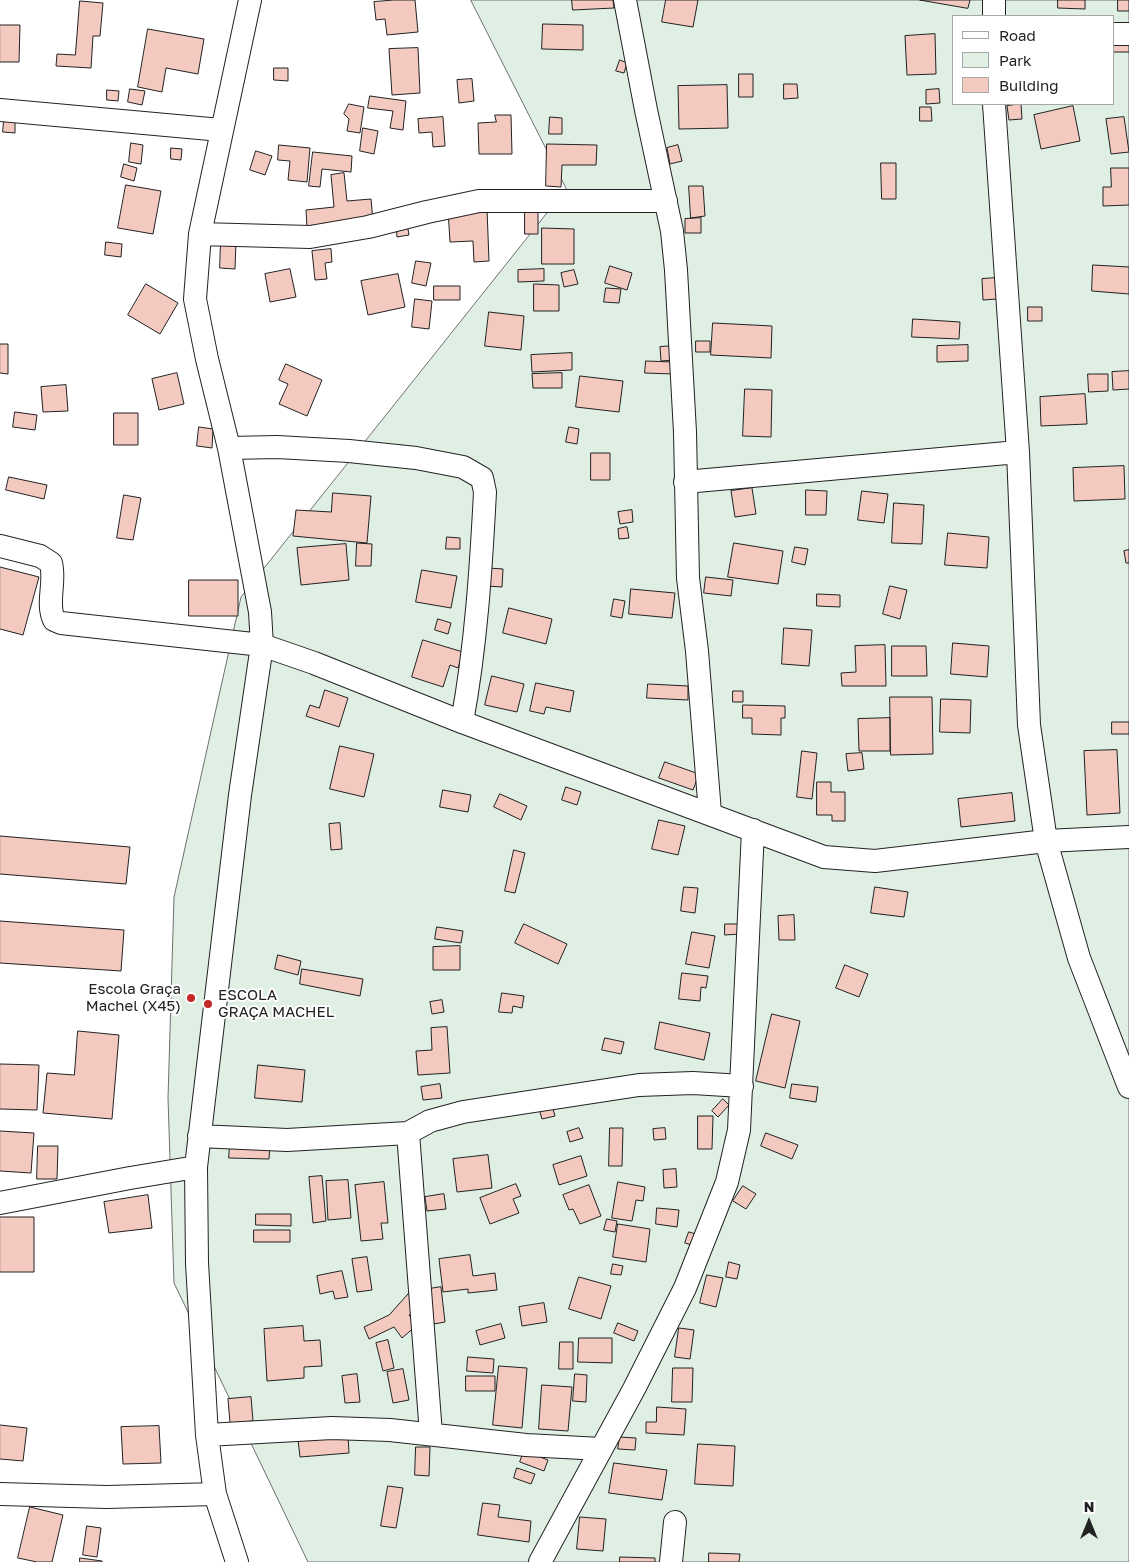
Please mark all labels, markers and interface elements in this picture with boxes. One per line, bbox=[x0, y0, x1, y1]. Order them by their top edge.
legend bbox=[952, 15, 1114, 105]
text: Road bbox=[999, 26, 1036, 44]
text: Park bbox=[999, 51, 1031, 69]
text: Building bbox=[999, 76, 1059, 94]
place label: Escola Graça Machel (X45) bbox=[86, 980, 181, 1015]
place label: ESCOLA GRAÇA MACHEL bbox=[218, 986, 334, 1021]
marker: Escola Graça Machel (X45) bbox=[185, 992, 197, 1004]
marker: ESCOLA GRAÇA MACHEL bbox=[202, 998, 214, 1010]
north arrow bbox=[1064, 1497, 1114, 1547]
text: N bbox=[1084, 1498, 1094, 1515]

